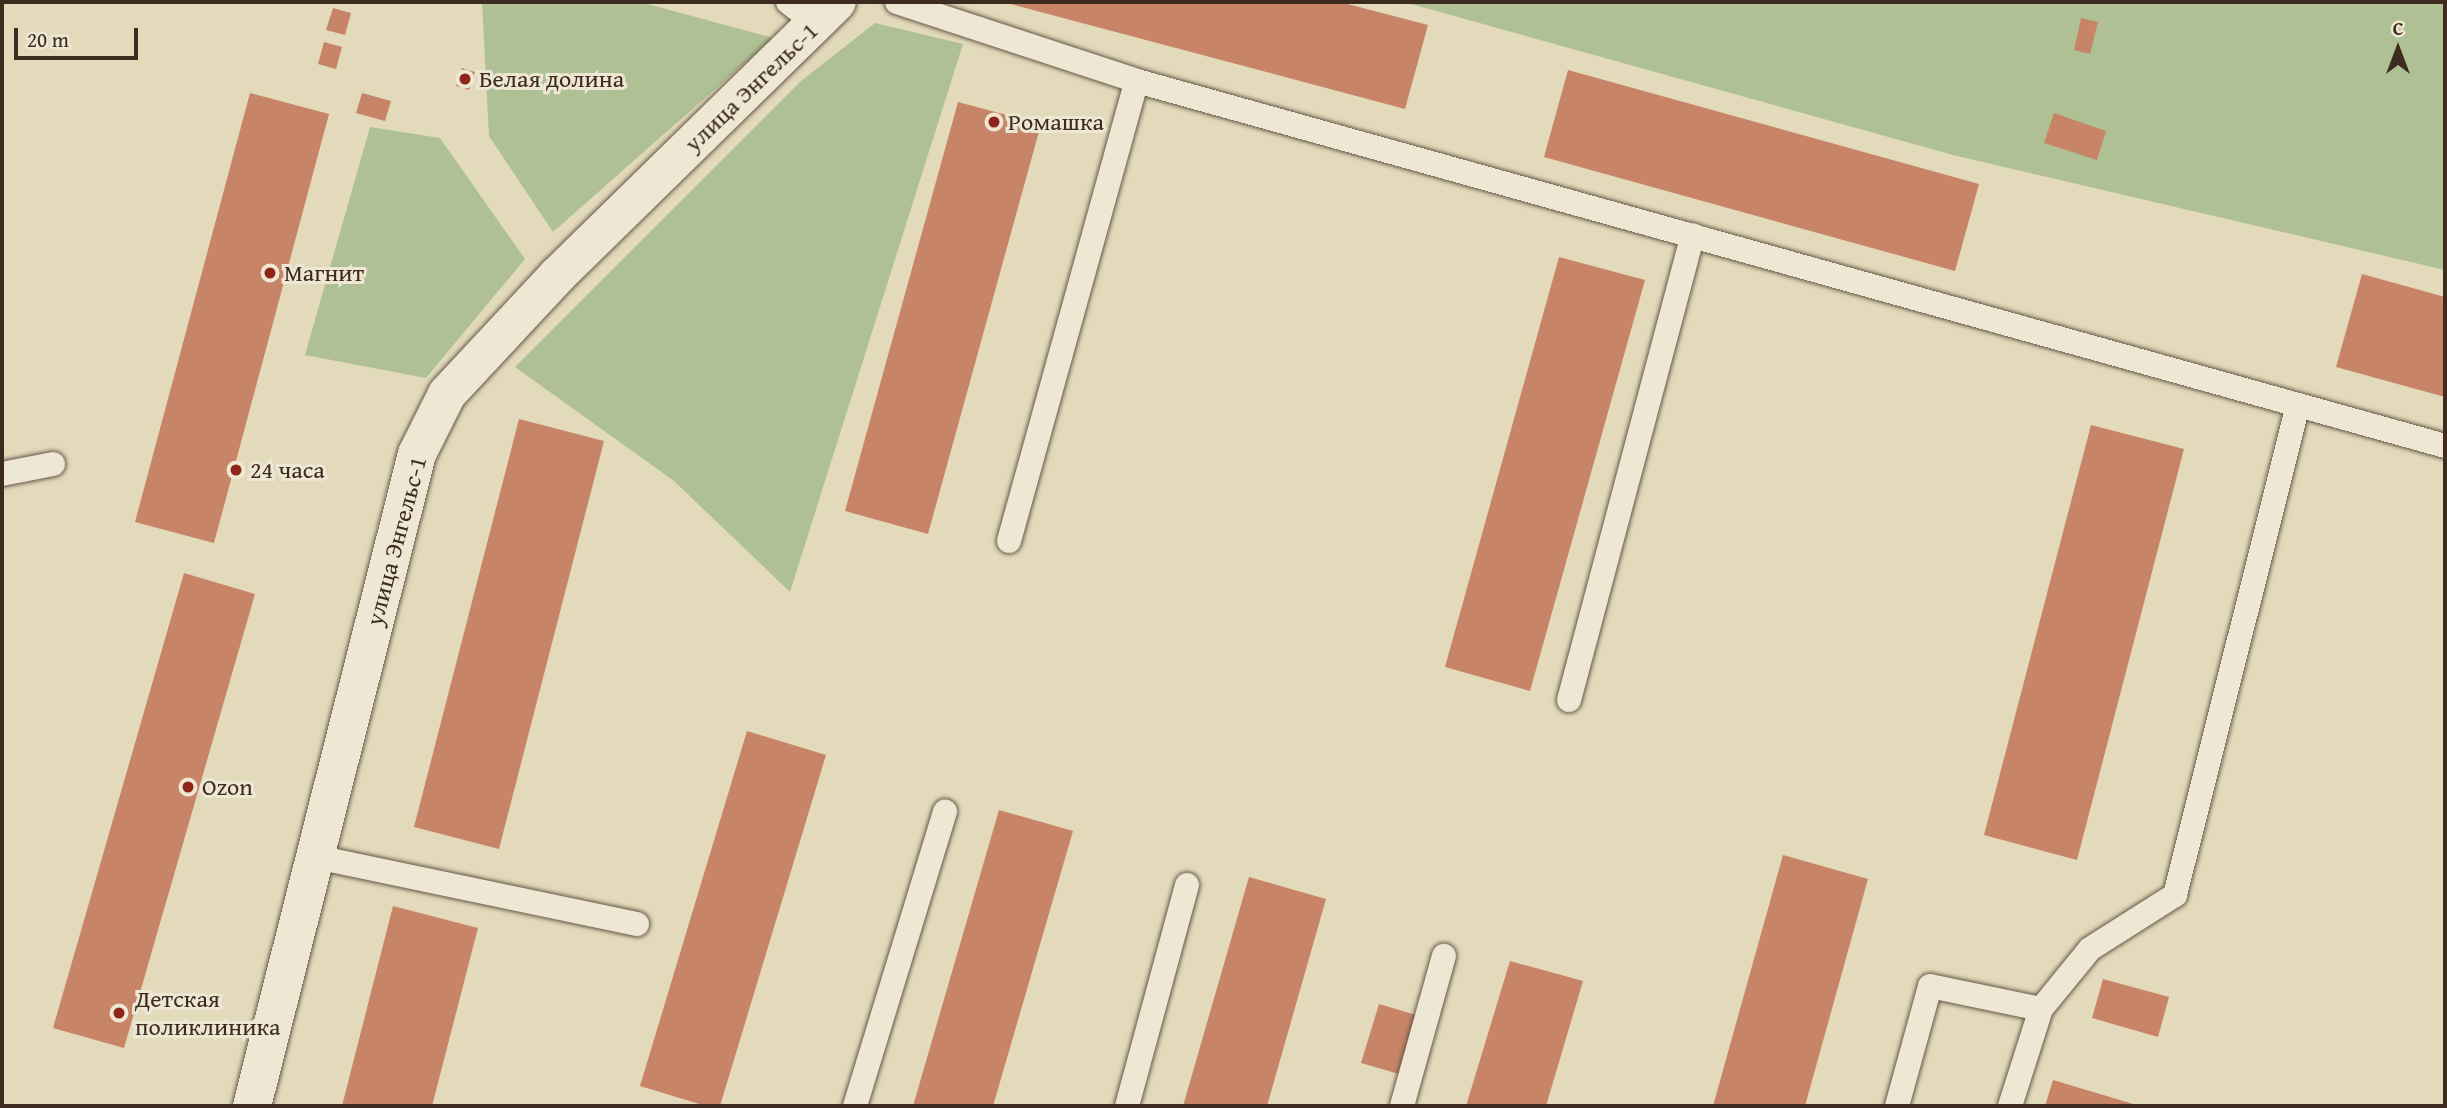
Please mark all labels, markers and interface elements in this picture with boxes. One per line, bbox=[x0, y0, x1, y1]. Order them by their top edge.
scale bar bbox=[18, 14, 142, 58]
north arrow bbox=[2363, 14, 2433, 84]
text: С bbox=[2393, 14, 2403, 42]
street label: улица Энгельс-1 bbox=[678, 16, 824, 158]
text: 20 m bbox=[27, 24, 69, 55]
place label: Белая долина bbox=[479, 65, 624, 93]
marker: Белая долина bbox=[457, 71, 473, 87]
place label: Ромашка bbox=[1008, 108, 1104, 136]
marker: Ромашка bbox=[986, 114, 1002, 130]
place label: Магнит bbox=[284, 259, 364, 287]
marker: Магнит bbox=[262, 265, 278, 281]
street label: улица Энгельс-1 bbox=[360, 453, 432, 629]
place label: 24 часа bbox=[250, 456, 325, 484]
marker: 24 часа bbox=[228, 462, 244, 478]
place label: Ozon bbox=[202, 773, 253, 801]
marker: Ozon bbox=[180, 779, 196, 795]
place label: Детская поликлиника bbox=[135, 985, 280, 1041]
marker: Детская поликлиника bbox=[109, 1003, 129, 1023]

